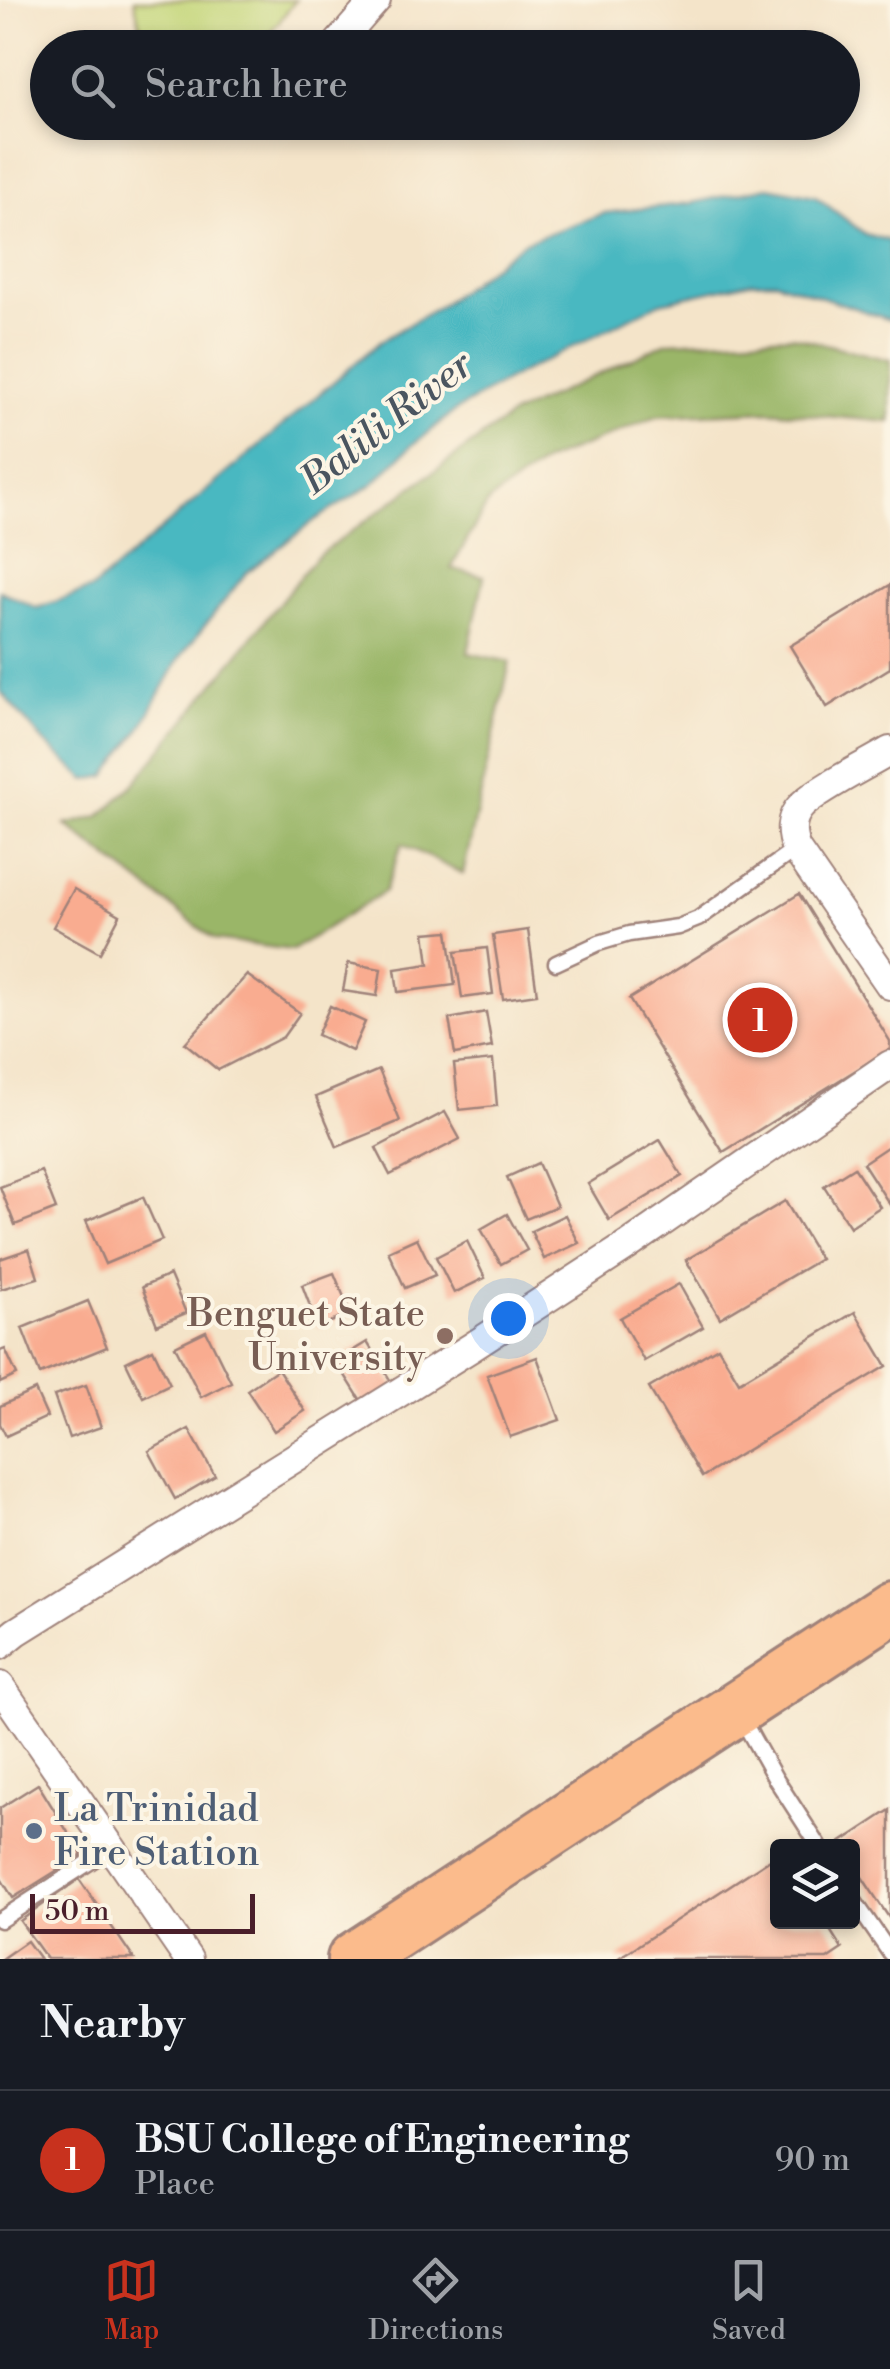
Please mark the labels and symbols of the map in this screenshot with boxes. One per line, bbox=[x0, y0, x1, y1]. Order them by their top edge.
water label: Balili River bbox=[290, 340, 484, 506]
pin: 1 bbox=[728, 982, 792, 1058]
place label: Benguet State University bbox=[186, 1291, 426, 1382]
your location bbox=[483, 1293, 534, 1344]
marker: Benguet State University bbox=[434, 1325, 456, 1347]
place label: La Trinidad Fire Station bbox=[54, 1786, 259, 1877]
marker: La Trinidad Fire Station bbox=[23, 1820, 45, 1842]
scale bar bbox=[30, 1889, 255, 1934]

